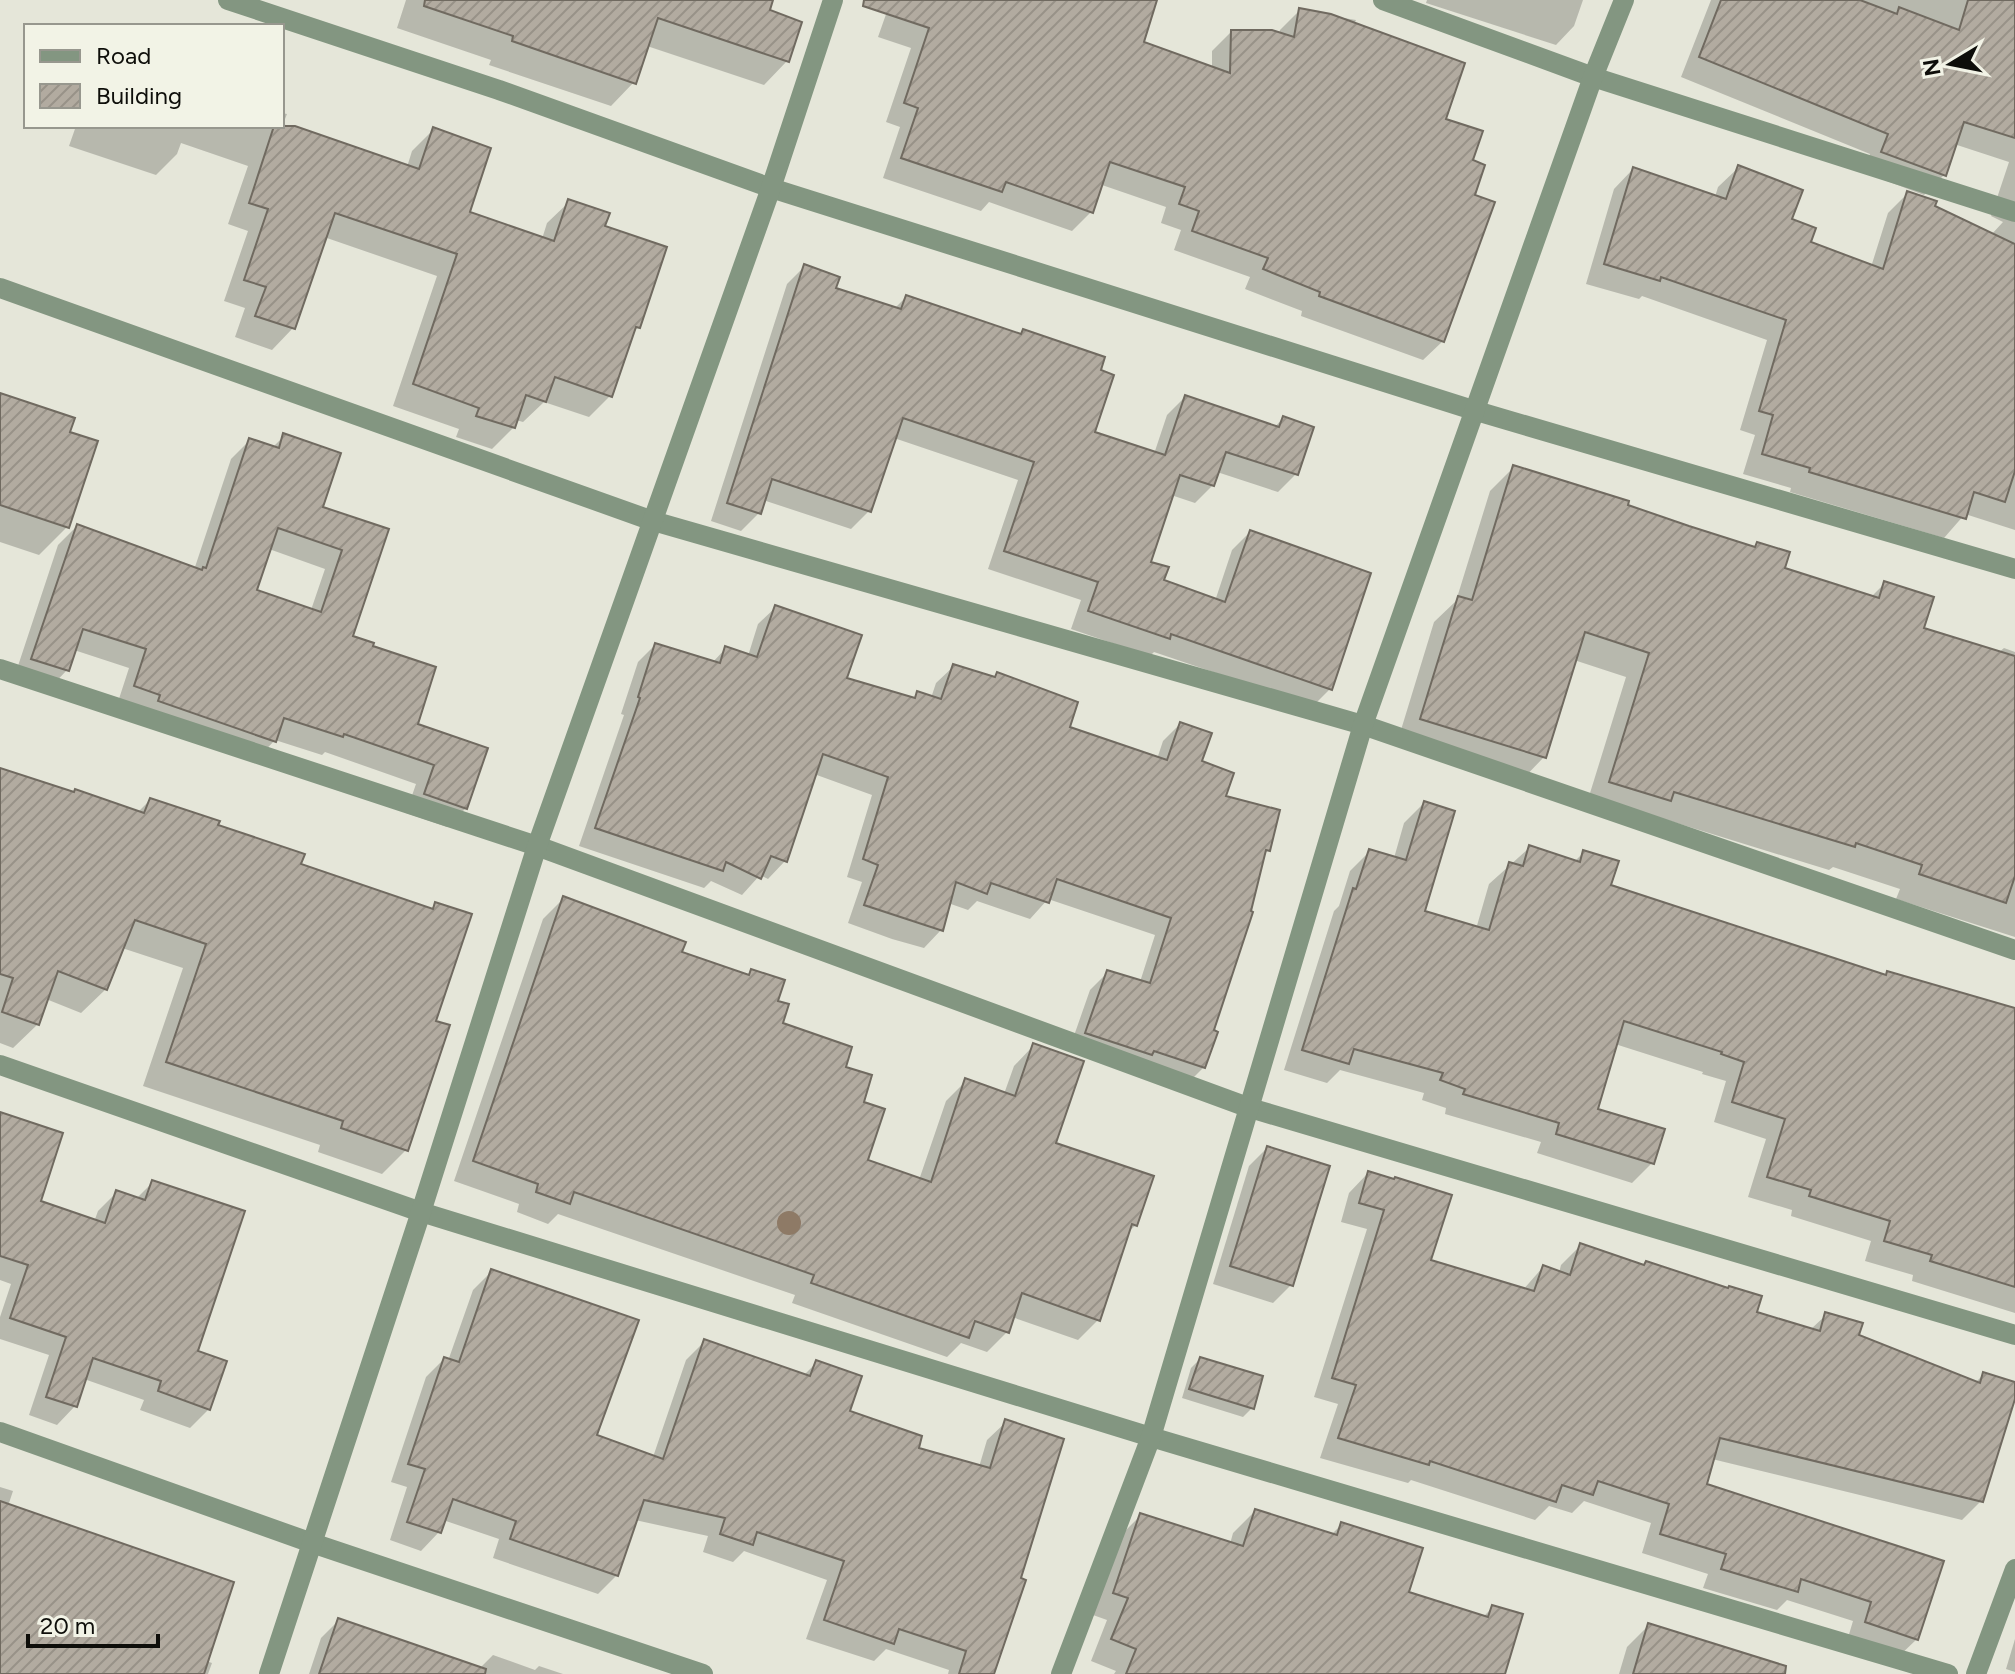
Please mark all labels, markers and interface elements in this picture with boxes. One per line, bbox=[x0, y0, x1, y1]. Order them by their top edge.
legend bbox=[24, 24, 284, 128]
north arrow bbox=[1911, 24, 1991, 104]
text: Road bbox=[96, 41, 151, 70]
text: N bbox=[1917, 57, 1947, 78]
text: Building bbox=[96, 81, 182, 110]
scale bar bbox=[28, 1598, 158, 1648]
text: 20 m bbox=[40, 1611, 95, 1640]

